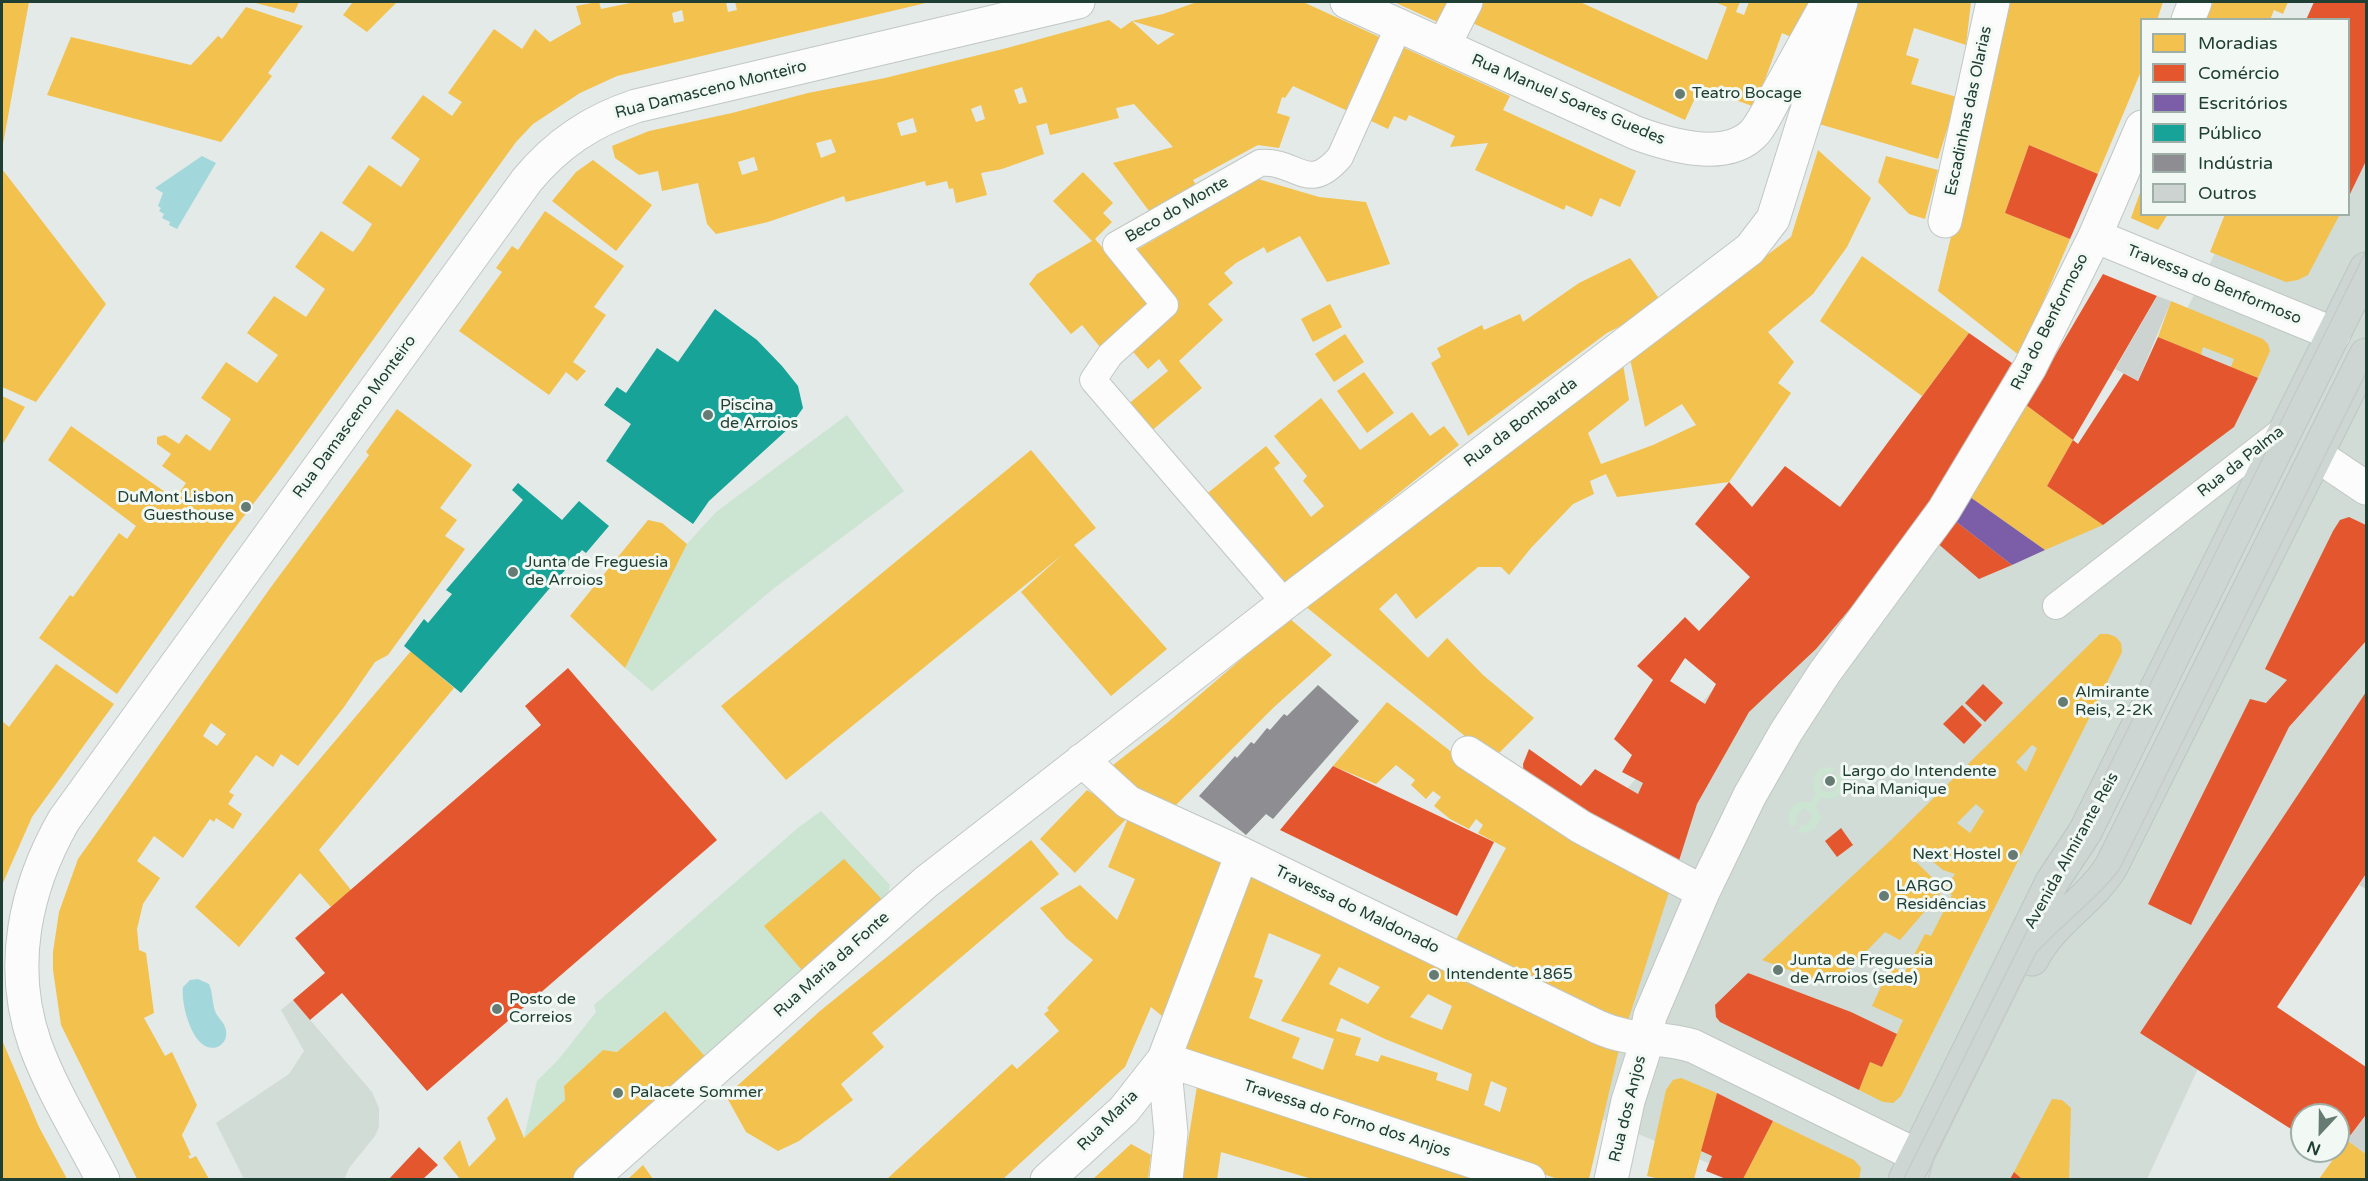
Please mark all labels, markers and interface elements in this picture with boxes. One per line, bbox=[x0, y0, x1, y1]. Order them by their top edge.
legend bbox=[2140, 18, 2350, 216]
street label: Escadinhas das Olarias bbox=[1942, 24, 1996, 198]
text: Moradias bbox=[2198, 32, 2278, 54]
street label: Rua Manuel Soares Guedes bbox=[1468, 50, 1668, 150]
street label: Rua Damasceno Monteiro bbox=[613, 57, 809, 123]
text: Comércio bbox=[2198, 62, 2280, 84]
place label: Teatro Bocage bbox=[1692, 84, 1802, 104]
marker: Teatro Bocage bbox=[1673, 87, 1687, 101]
text: Escritórios bbox=[2198, 92, 2288, 114]
text: Público bbox=[2198, 122, 2262, 144]
text: Indústria bbox=[2198, 152, 2273, 174]
street label: Beco do Monte bbox=[1122, 173, 1232, 247]
text: Outros bbox=[2198, 182, 2257, 204]
street label: Travessa do Benformoso bbox=[2124, 241, 2304, 329]
street label: Rua do Benformoso bbox=[2007, 250, 2093, 394]
street label: Rua Damasceno Monteiro bbox=[289, 332, 421, 502]
street label: Rua da Bombarda bbox=[1461, 374, 1581, 472]
place label: Piscina de Arroios bbox=[720, 396, 798, 434]
marker: Piscina de Arroios bbox=[701, 408, 715, 422]
street label: Rua da Palma bbox=[2194, 422, 2288, 502]
place label: DuMont Lisbon Guesthouse bbox=[117, 488, 234, 526]
marker: DuMont Lisbon Guesthouse bbox=[239, 500, 253, 514]
place label: Junta de Freguesia de Arroios bbox=[525, 553, 668, 591]
marker: Junta de Freguesia de Arroios bbox=[506, 565, 520, 579]
place label: Almirante Reis, 2-2K bbox=[2075, 683, 2153, 721]
marker: Almirante Reis, 2-2K bbox=[2056, 695, 2070, 709]
place label: Largo do Intendente Pina Manique bbox=[1842, 762, 1997, 800]
street label: Avenida Almirante Reis bbox=[2021, 769, 2123, 933]
marker: Largo do Intendente Pina Manique bbox=[1823, 774, 1837, 788]
place label: Next Hostel bbox=[1912, 845, 2001, 865]
marker: Next Hostel bbox=[2006, 848, 2020, 862]
street label: Travessa do Maldonado bbox=[1272, 862, 1442, 958]
place label: LARGO Residências bbox=[1896, 877, 1986, 915]
marker: LARGO Residências bbox=[1877, 889, 1891, 903]
street label: Rua Maria da Fonte bbox=[770, 908, 894, 1022]
place label: Junta de Freguesia de Arroios (sede) bbox=[1790, 951, 1933, 989]
marker: Junta de Freguesia de Arroios (sede) bbox=[1771, 963, 1785, 977]
place label: Intendente 1865 bbox=[1446, 965, 1573, 985]
marker: Intendente 1865 bbox=[1427, 968, 1441, 982]
place label: Posto de Correios bbox=[509, 990, 576, 1028]
marker: Posto de Correios bbox=[490, 1002, 504, 1016]
street label: Rua dos Anjos bbox=[1605, 1054, 1651, 1164]
street label: Travessa do Forno dos Anjos bbox=[1241, 1076, 1453, 1162]
place label: Palacete Sommer bbox=[630, 1083, 763, 1103]
marker: Palacete Sommer bbox=[611, 1086, 625, 1100]
street label: Rua Maria bbox=[1074, 1087, 1142, 1155]
north arrow bbox=[2290, 1103, 2350, 1163]
text: N bbox=[2304, 1136, 2324, 1160]

